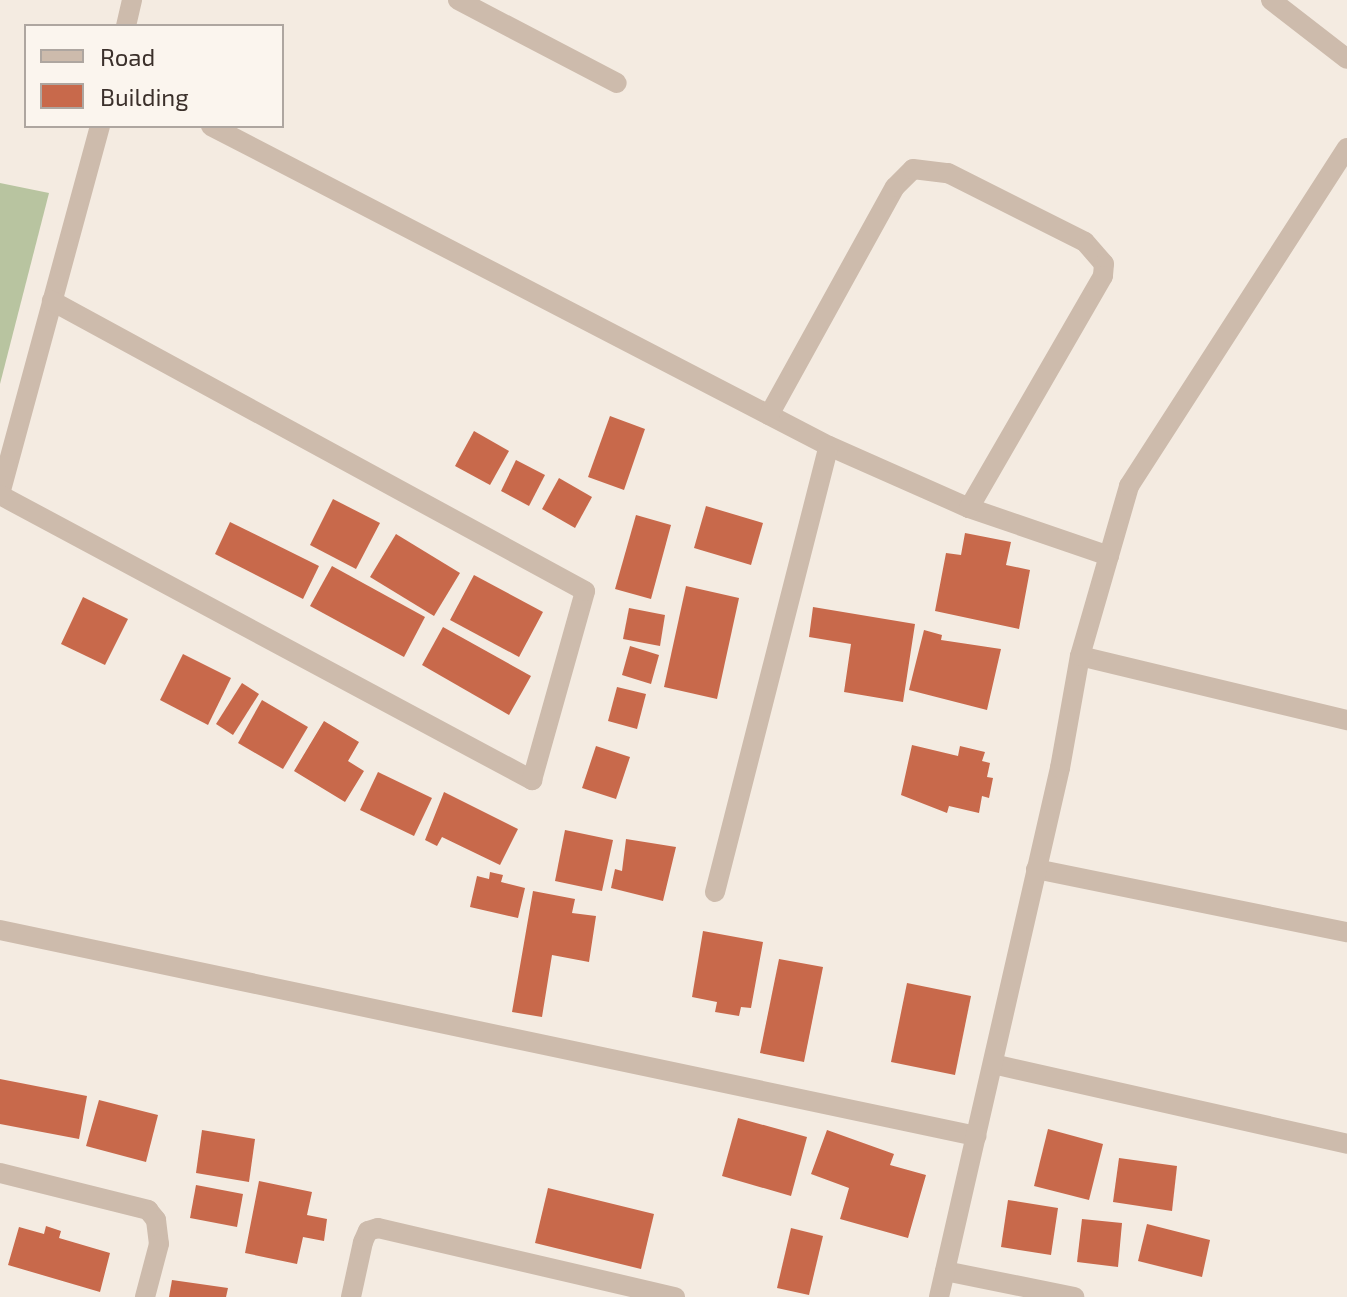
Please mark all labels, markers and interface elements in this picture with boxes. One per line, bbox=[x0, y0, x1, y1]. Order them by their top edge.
legend bbox=[24, 24, 284, 128]
text: Road bbox=[100, 42, 155, 71]
text: Building bbox=[100, 82, 189, 111]

